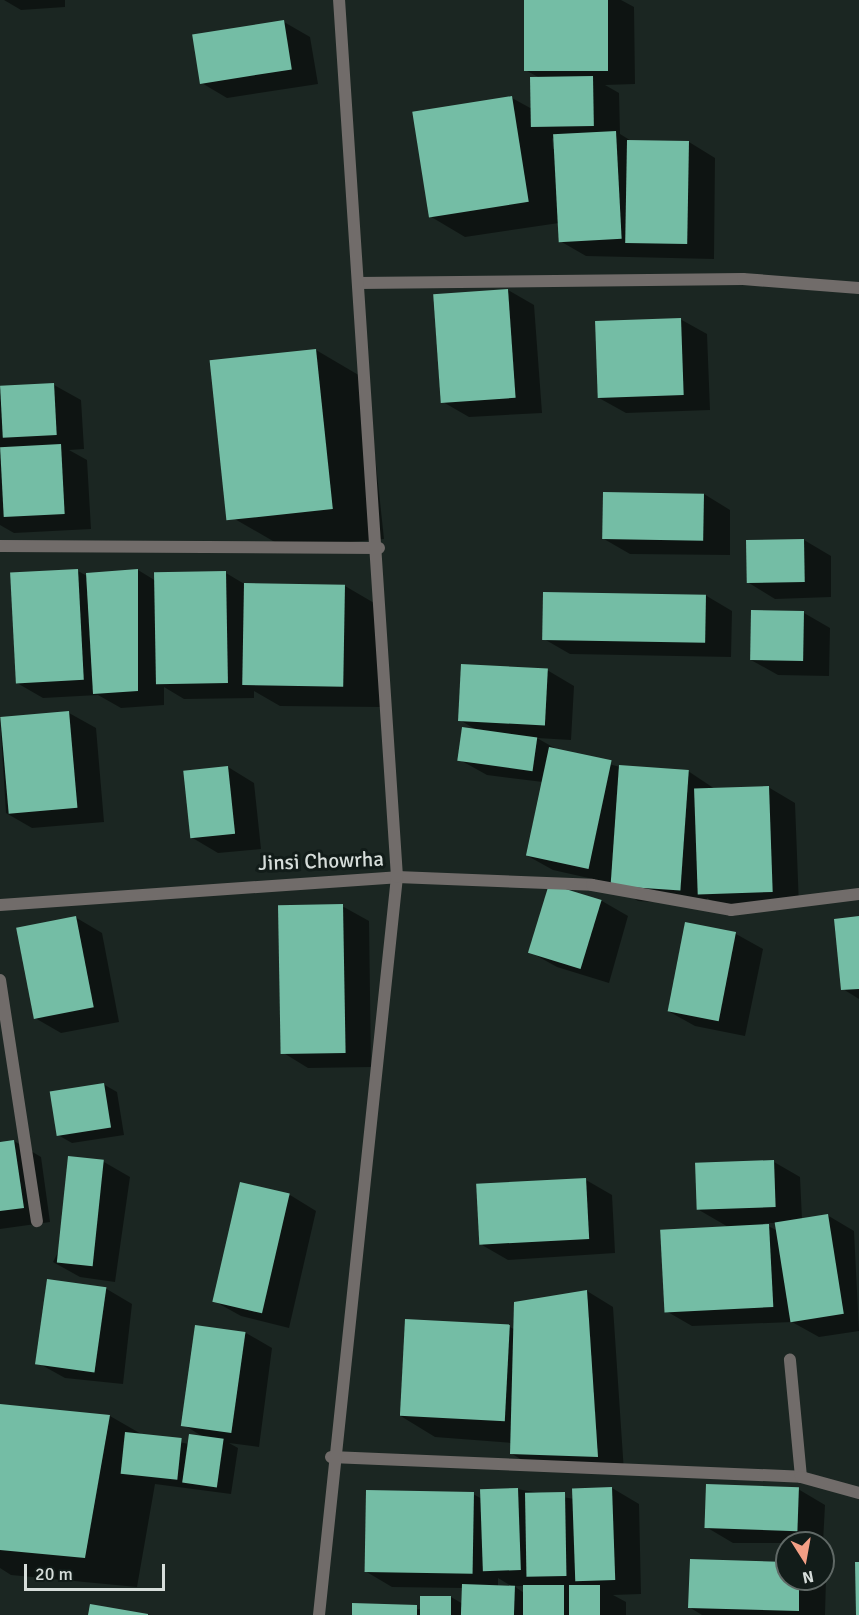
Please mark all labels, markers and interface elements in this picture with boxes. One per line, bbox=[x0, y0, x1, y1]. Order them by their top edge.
street label: Jinsi Chowrha bbox=[258, 846, 384, 876]
north arrow bbox=[775, 1531, 835, 1591]
scale bar bbox=[27, 1552, 168, 1590]
text: 20 m bbox=[35, 1563, 73, 1585]
text: N bbox=[801, 1566, 815, 1588]

